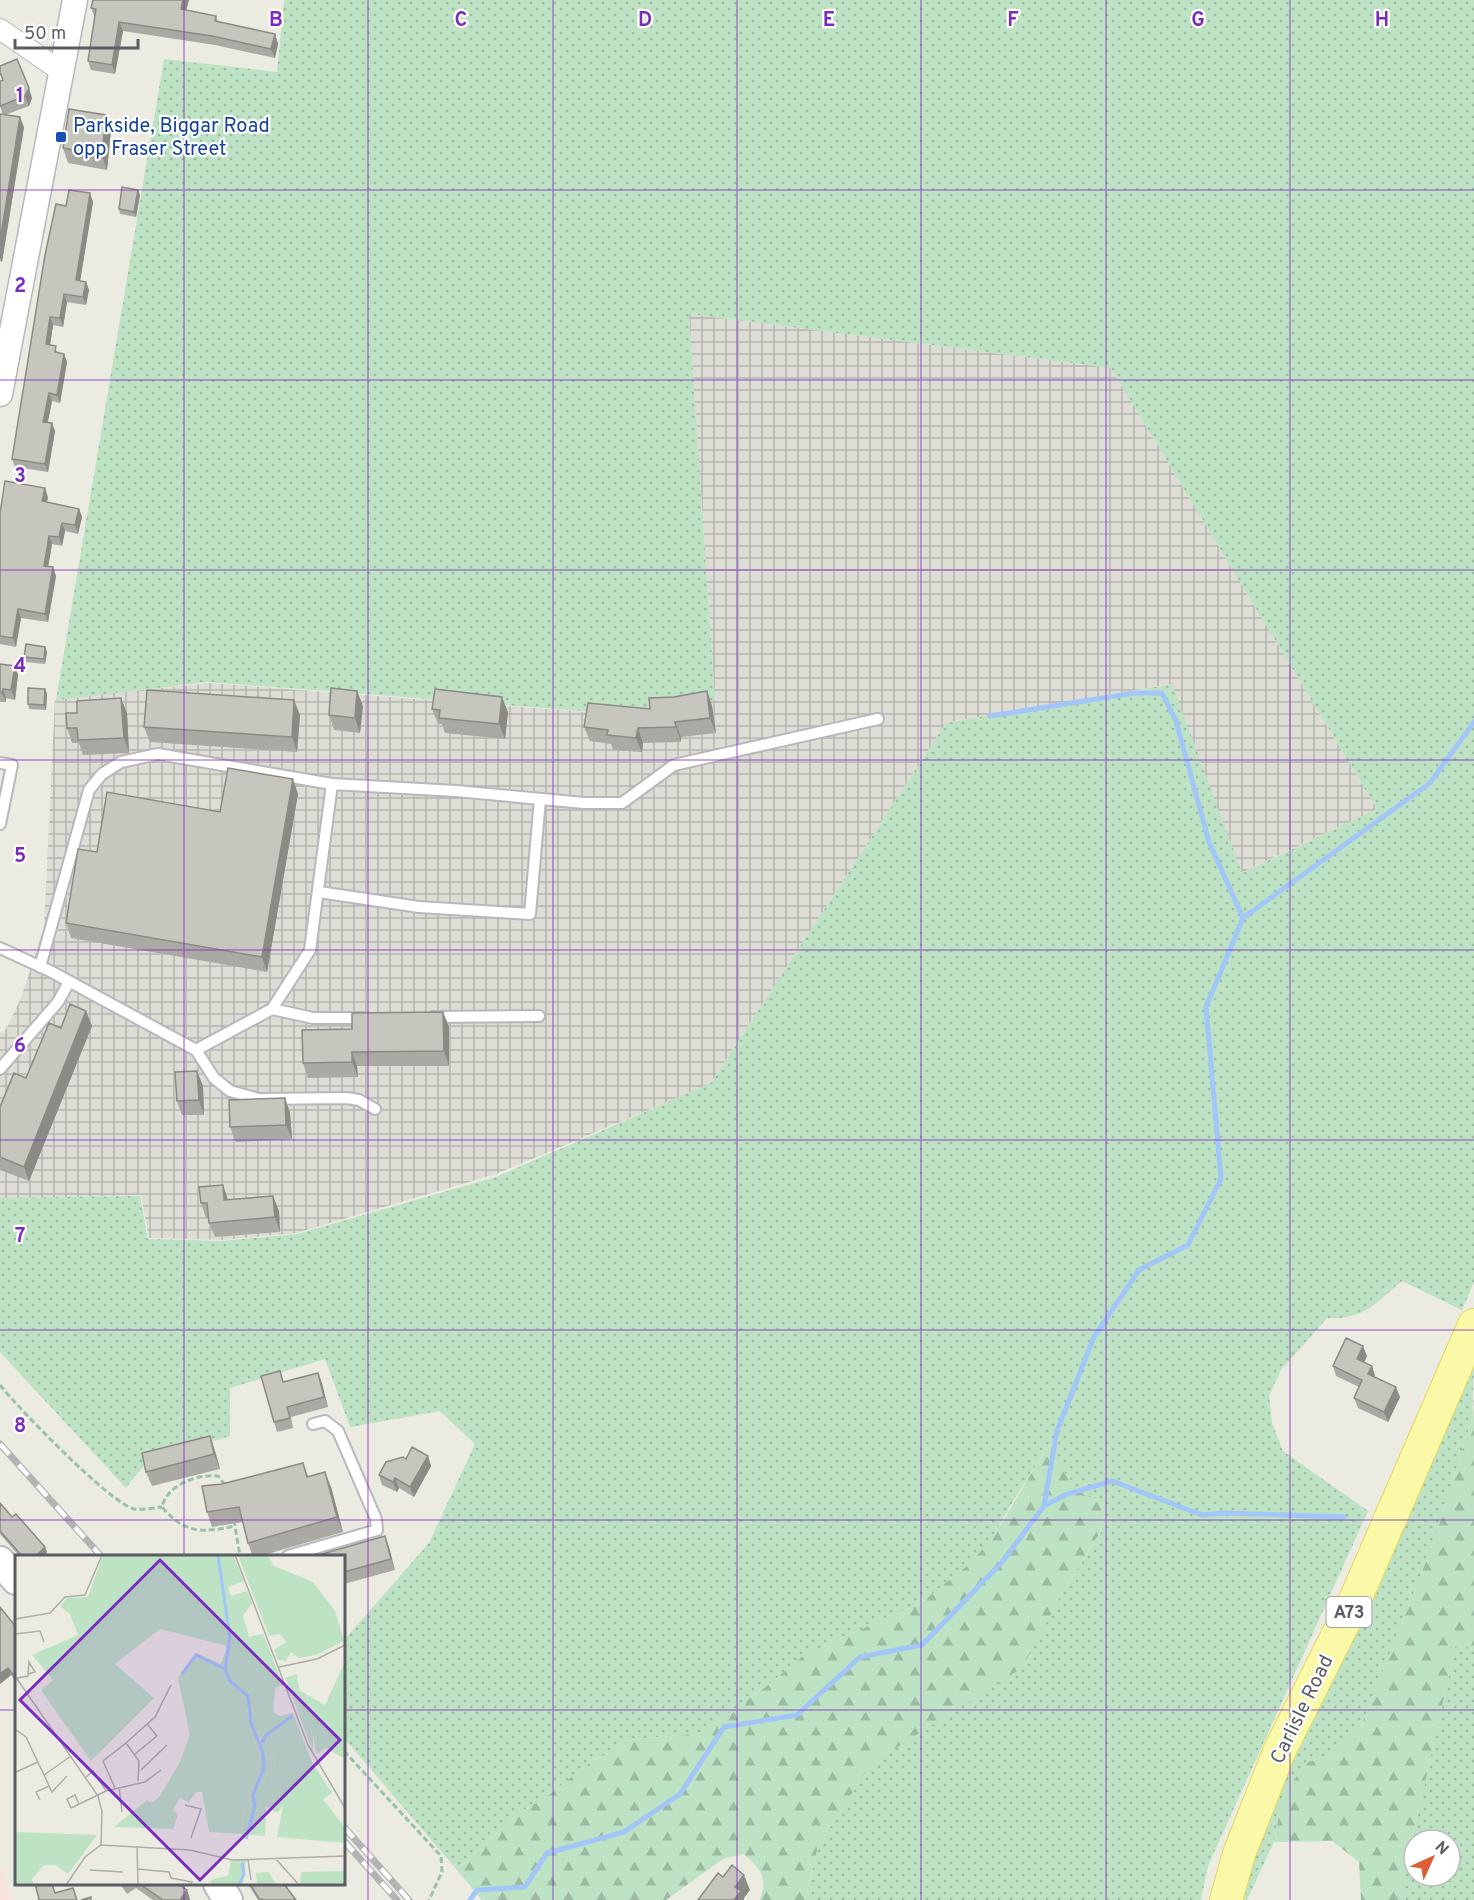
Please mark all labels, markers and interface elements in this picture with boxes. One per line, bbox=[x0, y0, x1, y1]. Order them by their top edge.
text: B bbox=[269, 8, 283, 34]
text: C bbox=[455, 8, 467, 34]
text: D bbox=[638, 8, 652, 34]
text: E bbox=[823, 8, 835, 34]
text: F bbox=[1007, 8, 1019, 34]
text: G bbox=[1191, 8, 1205, 34]
text: H bbox=[1375, 8, 1389, 34]
scale bar bbox=[15, 12, 138, 50]
text: 50 m bbox=[24, 23, 66, 46]
text: 1 bbox=[16, 84, 24, 110]
place label: Parkside, Biggar Road opp Fraser Street bbox=[73, 114, 270, 163]
marker: Parkside, Biggar Road opp Fraser Street bbox=[54, 130, 68, 144]
text: 2 bbox=[14, 274, 26, 300]
text: 3 bbox=[14, 464, 26, 490]
text: 4 bbox=[14, 654, 26, 680]
text: 5 bbox=[14, 844, 26, 870]
text: 6 bbox=[14, 1034, 26, 1060]
text: 7 bbox=[15, 1224, 25, 1250]
text: 8 bbox=[14, 1414, 26, 1440]
inset map bbox=[15, 1555, 345, 1885]
road number: A73 bbox=[1326, 1597, 1372, 1627]
street label: Carlisle Road bbox=[1265, 1651, 1340, 1769]
north arrow bbox=[1402, 1828, 1462, 1888]
text: N bbox=[1430, 1838, 1452, 1860]

